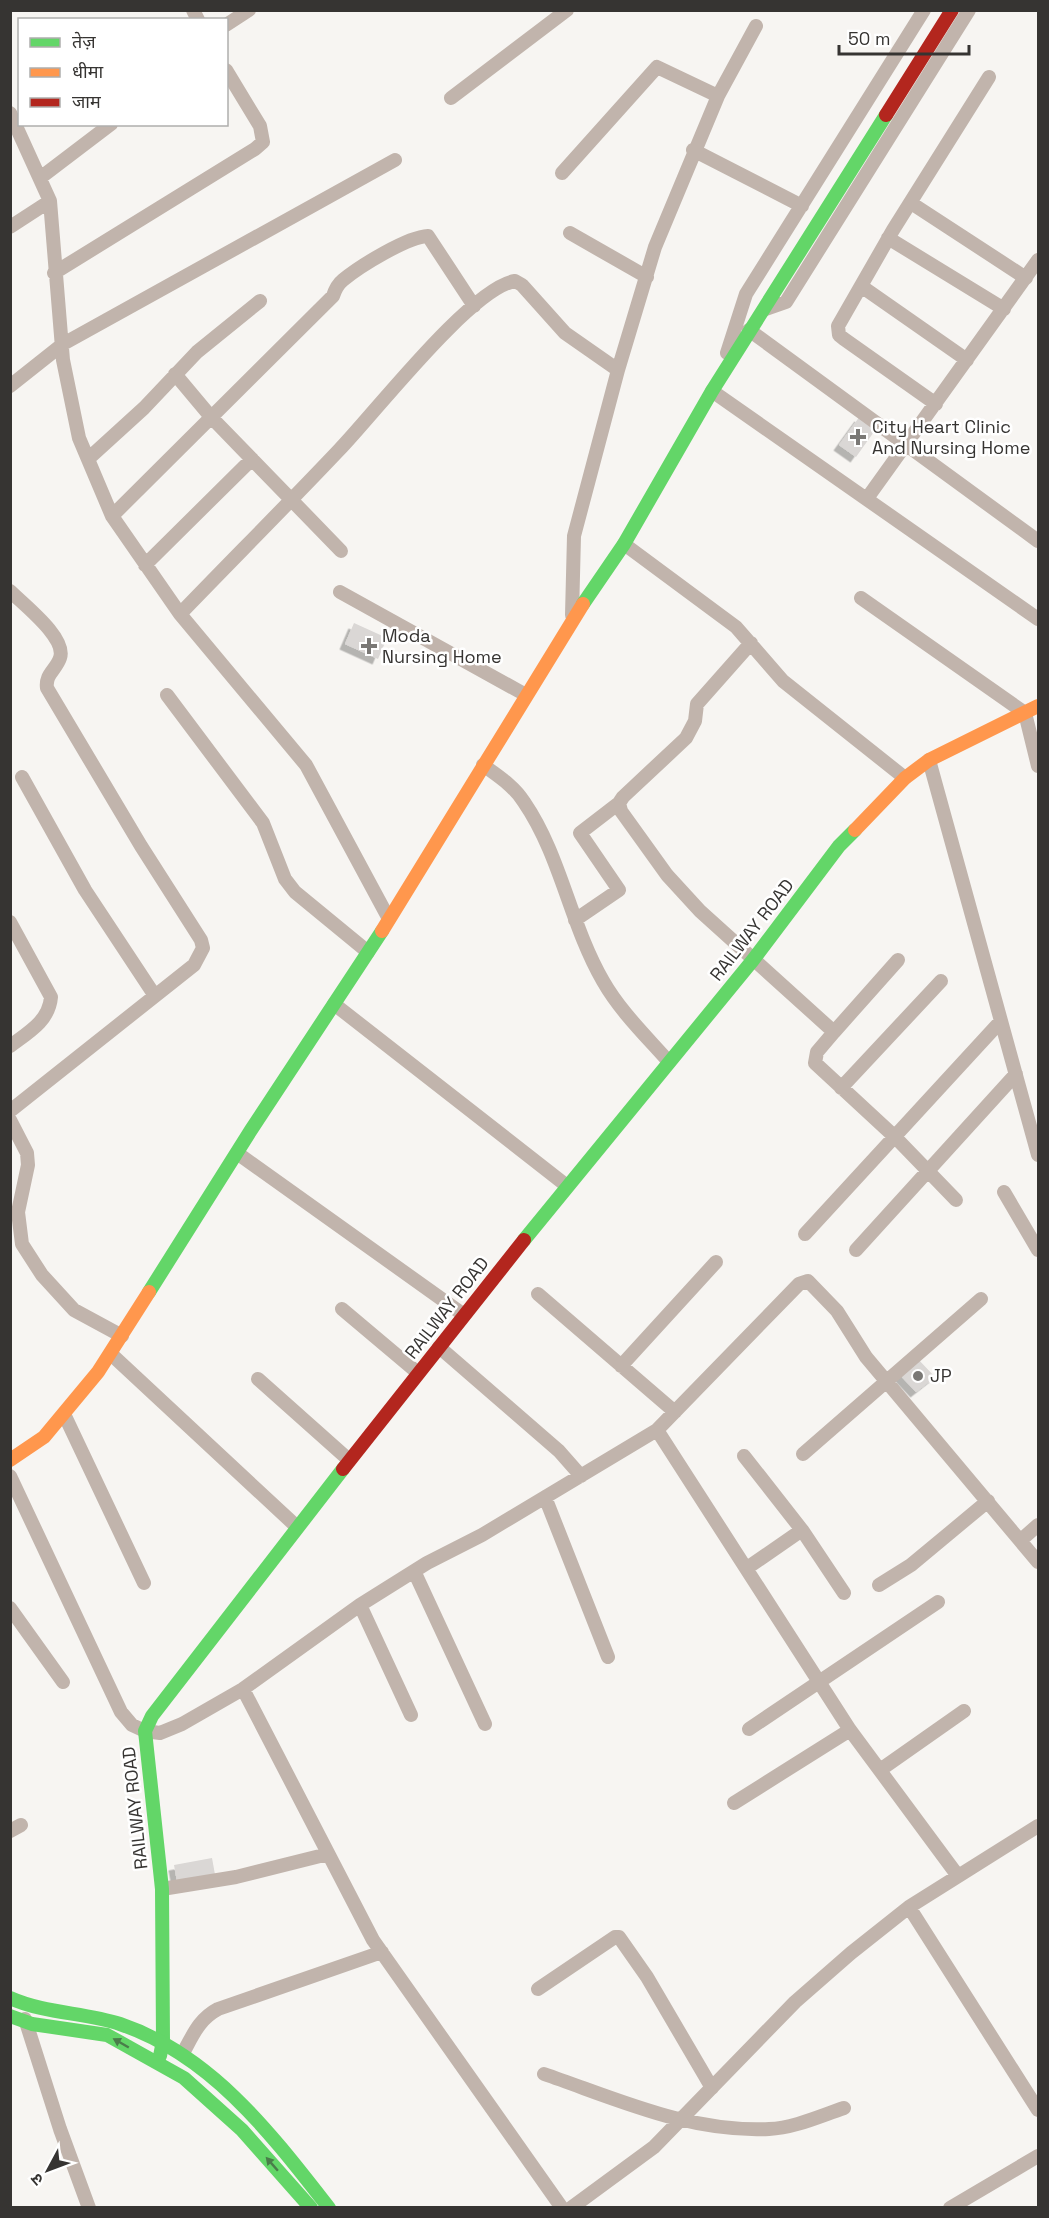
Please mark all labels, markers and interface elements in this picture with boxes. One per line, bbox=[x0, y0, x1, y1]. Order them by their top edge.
legend bbox=[18, 18, 228, 126]
scale bar bbox=[839, 18, 970, 56]
text: 50 m bbox=[848, 27, 890, 50]
text: तेज़ bbox=[72, 30, 96, 53]
text: धीमा bbox=[72, 60, 103, 83]
text: जाम bbox=[72, 90, 102, 113]
place label: City Heart Clinic And Nursing Home bbox=[872, 415, 1030, 459]
marker: City Heart Clinic And Nursing Home bbox=[849, 428, 867, 446]
place label: Moda Nursing Home bbox=[382, 624, 502, 668]
marker: Moda Nursing Home bbox=[360, 637, 378, 655]
street label: RAILWAY ROAD bbox=[705, 874, 799, 985]
street label: RAILWAY ROAD bbox=[400, 1252, 494, 1363]
place label: JP bbox=[930, 1364, 952, 1387]
marker: JP bbox=[911, 1369, 925, 1383]
street label: RAILWAY ROAD bbox=[117, 1746, 152, 1871]
one-way arrow bbox=[113, 2038, 130, 2048]
north arrow bbox=[18, 2140, 78, 2200]
one-way arrow bbox=[266, 2157, 279, 2172]
text: उ bbox=[26, 2169, 48, 2190]

